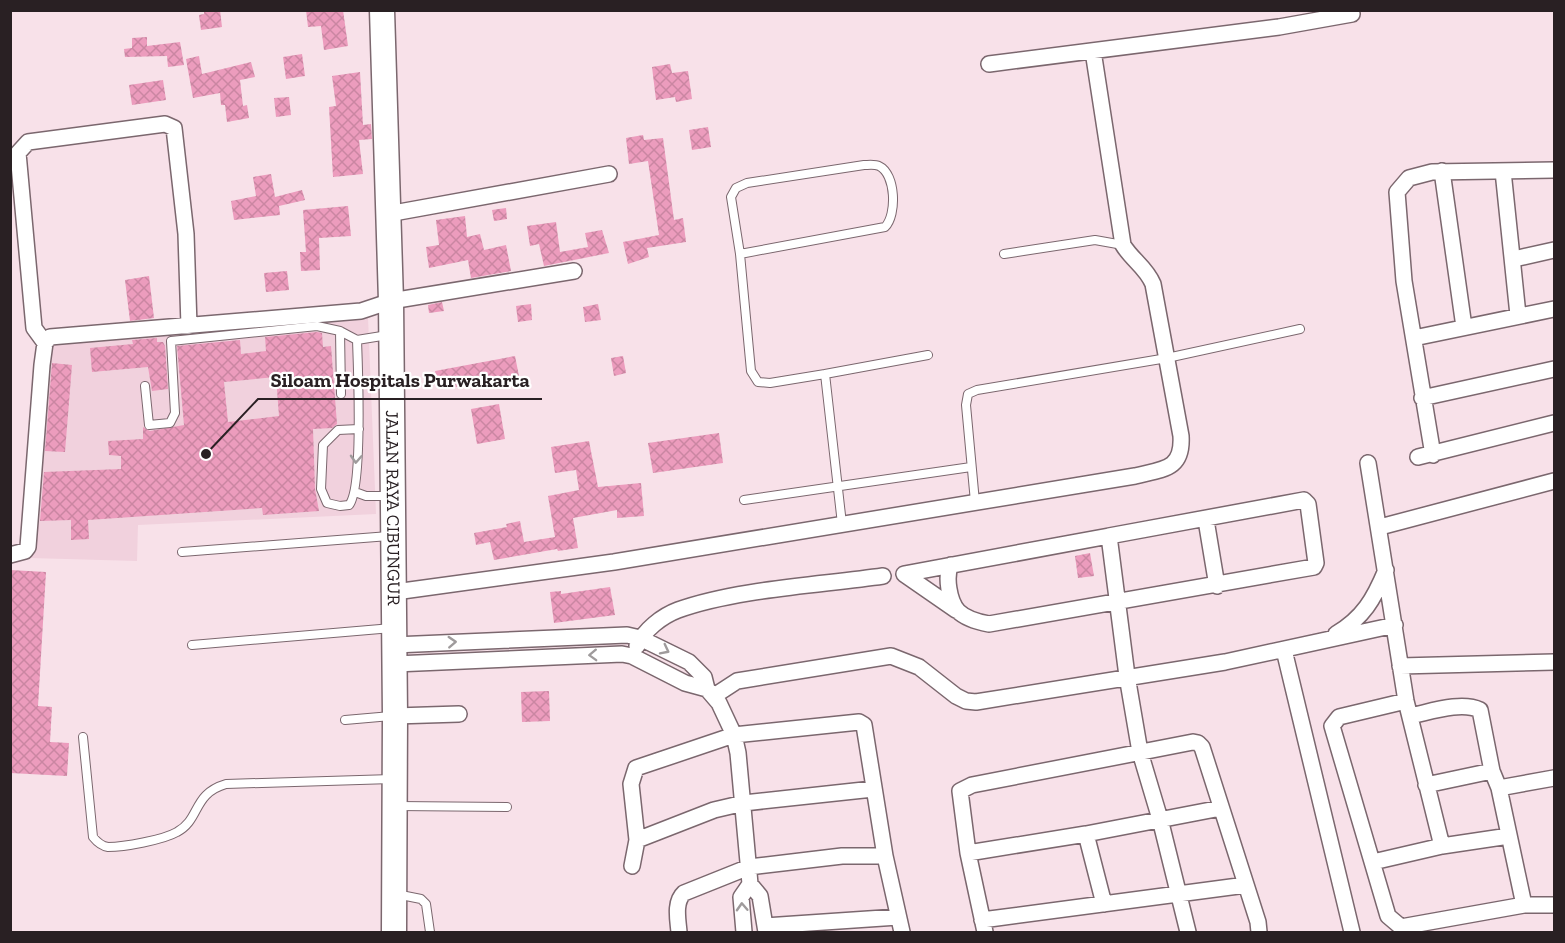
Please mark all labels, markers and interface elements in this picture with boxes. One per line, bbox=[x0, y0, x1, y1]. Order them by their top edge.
callout: Siloam Hospitals Purwakarta bbox=[258, 361, 542, 399]
text: Siloam Hospitals Purwakarta bbox=[270, 368, 530, 392]
street label: JALAN RAYA CIBUNGUR bbox=[381, 410, 405, 606]
one-way arrow bbox=[350, 454, 363, 463]
one-way arrow bbox=[448, 636, 457, 648]
one-way arrow bbox=[658, 643, 669, 655]
one-way arrow bbox=[589, 649, 598, 662]
one-way arrow bbox=[736, 902, 749, 911]

